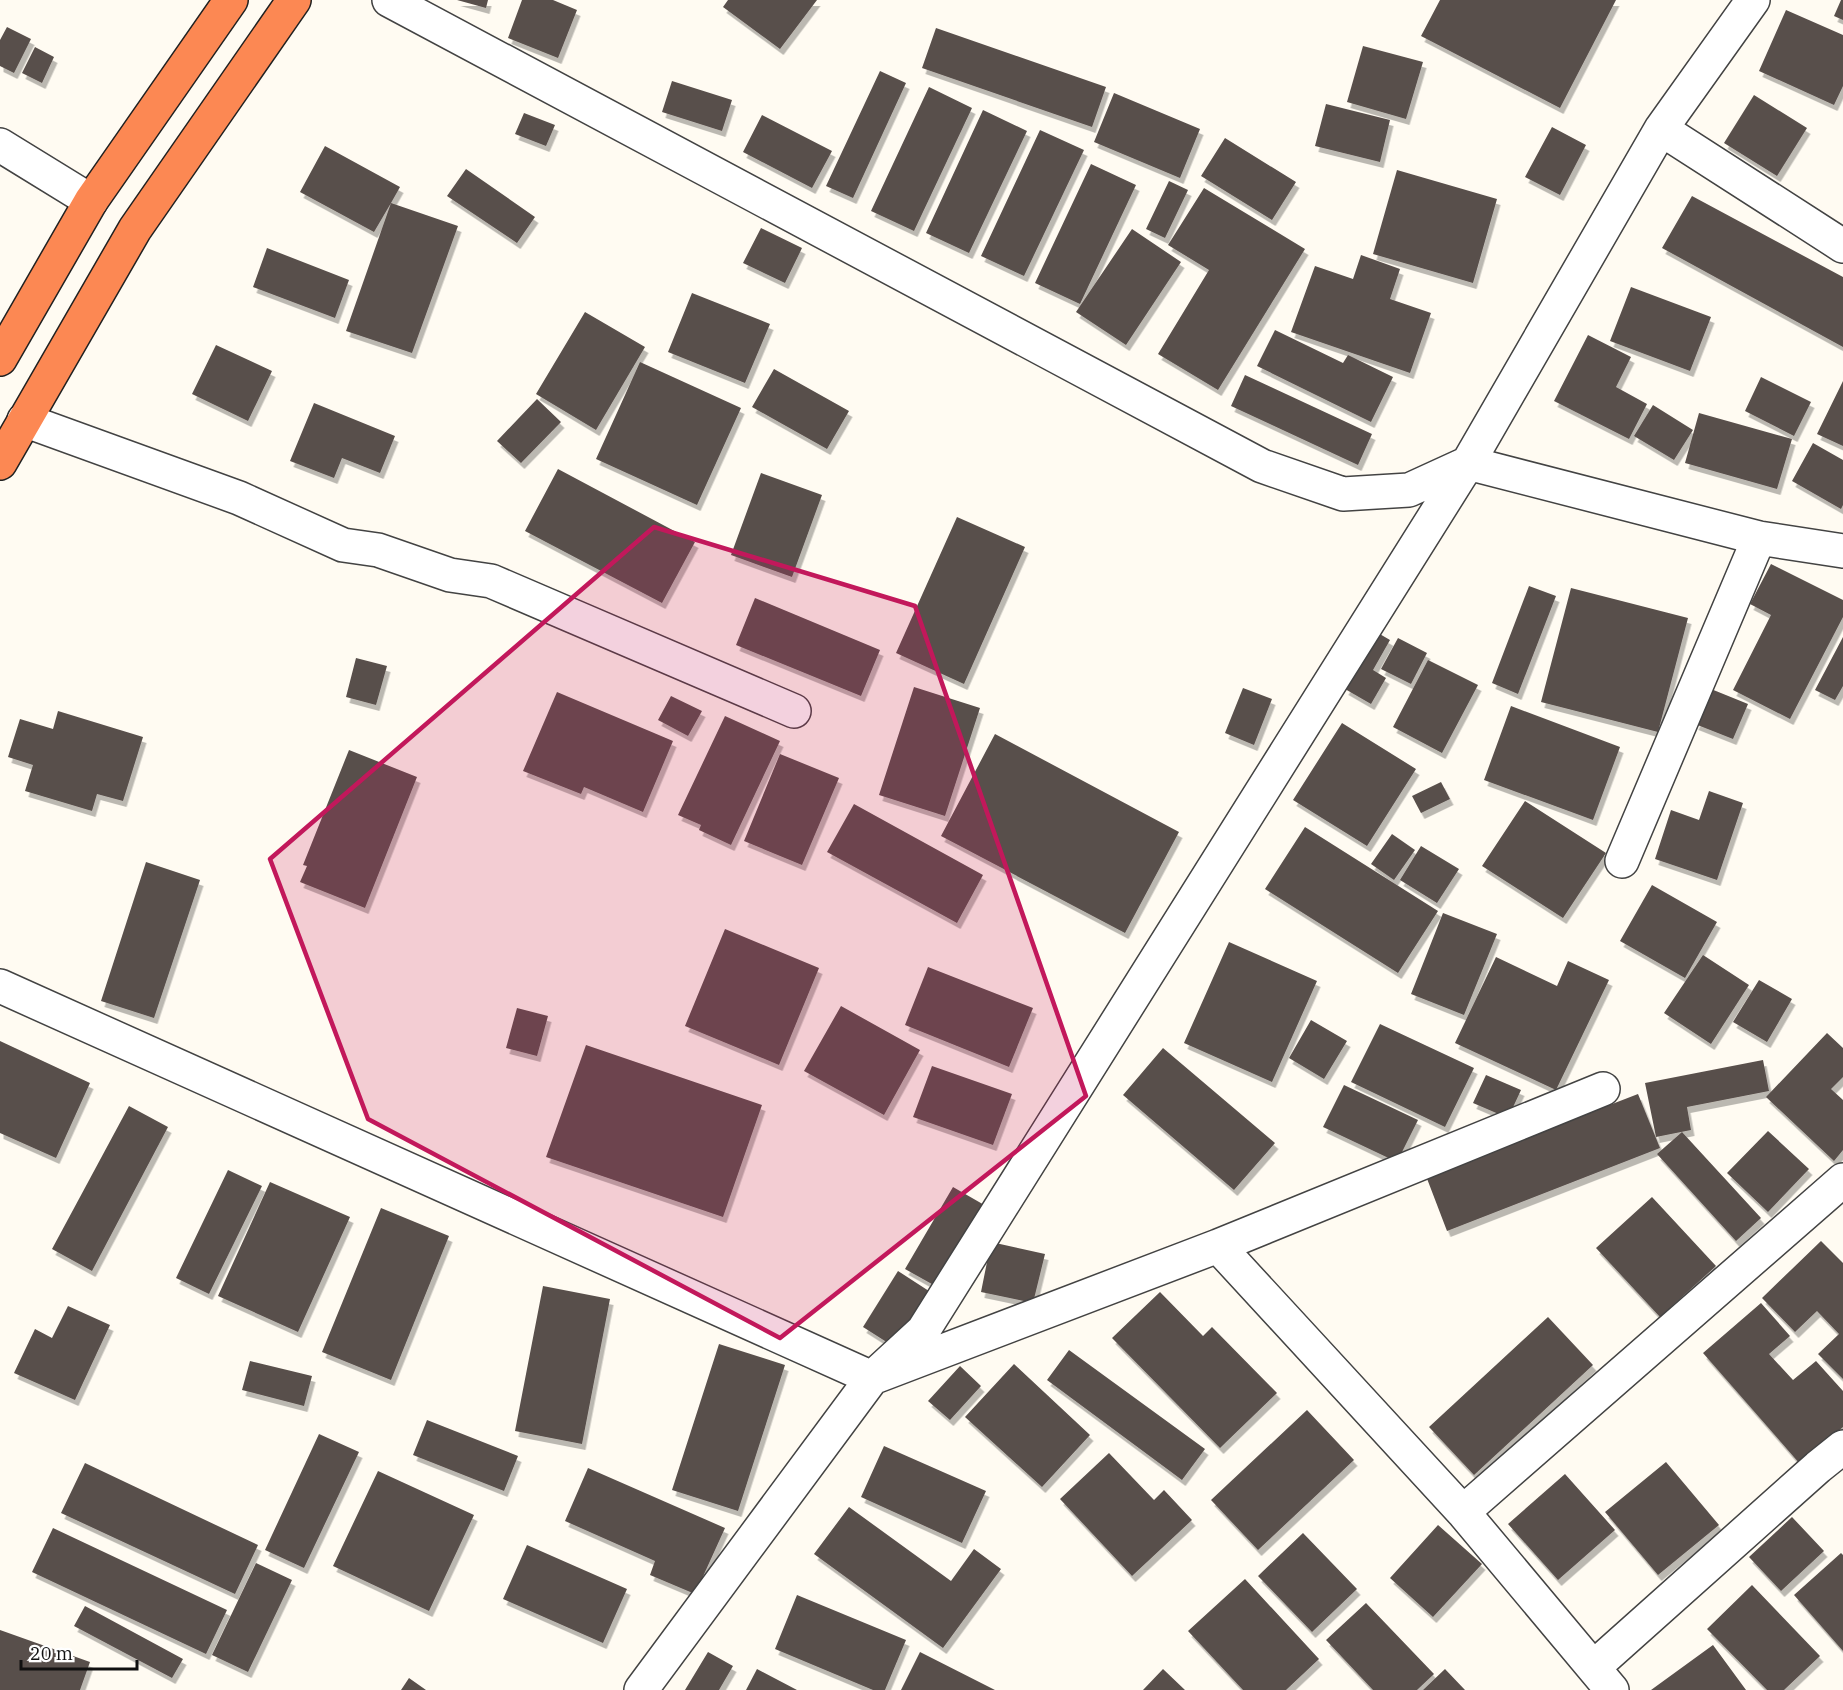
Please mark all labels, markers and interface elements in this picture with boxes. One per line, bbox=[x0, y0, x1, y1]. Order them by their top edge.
scale bar bbox=[21, 1633, 136, 1671]
text: 20 m bbox=[30, 1642, 73, 1665]

